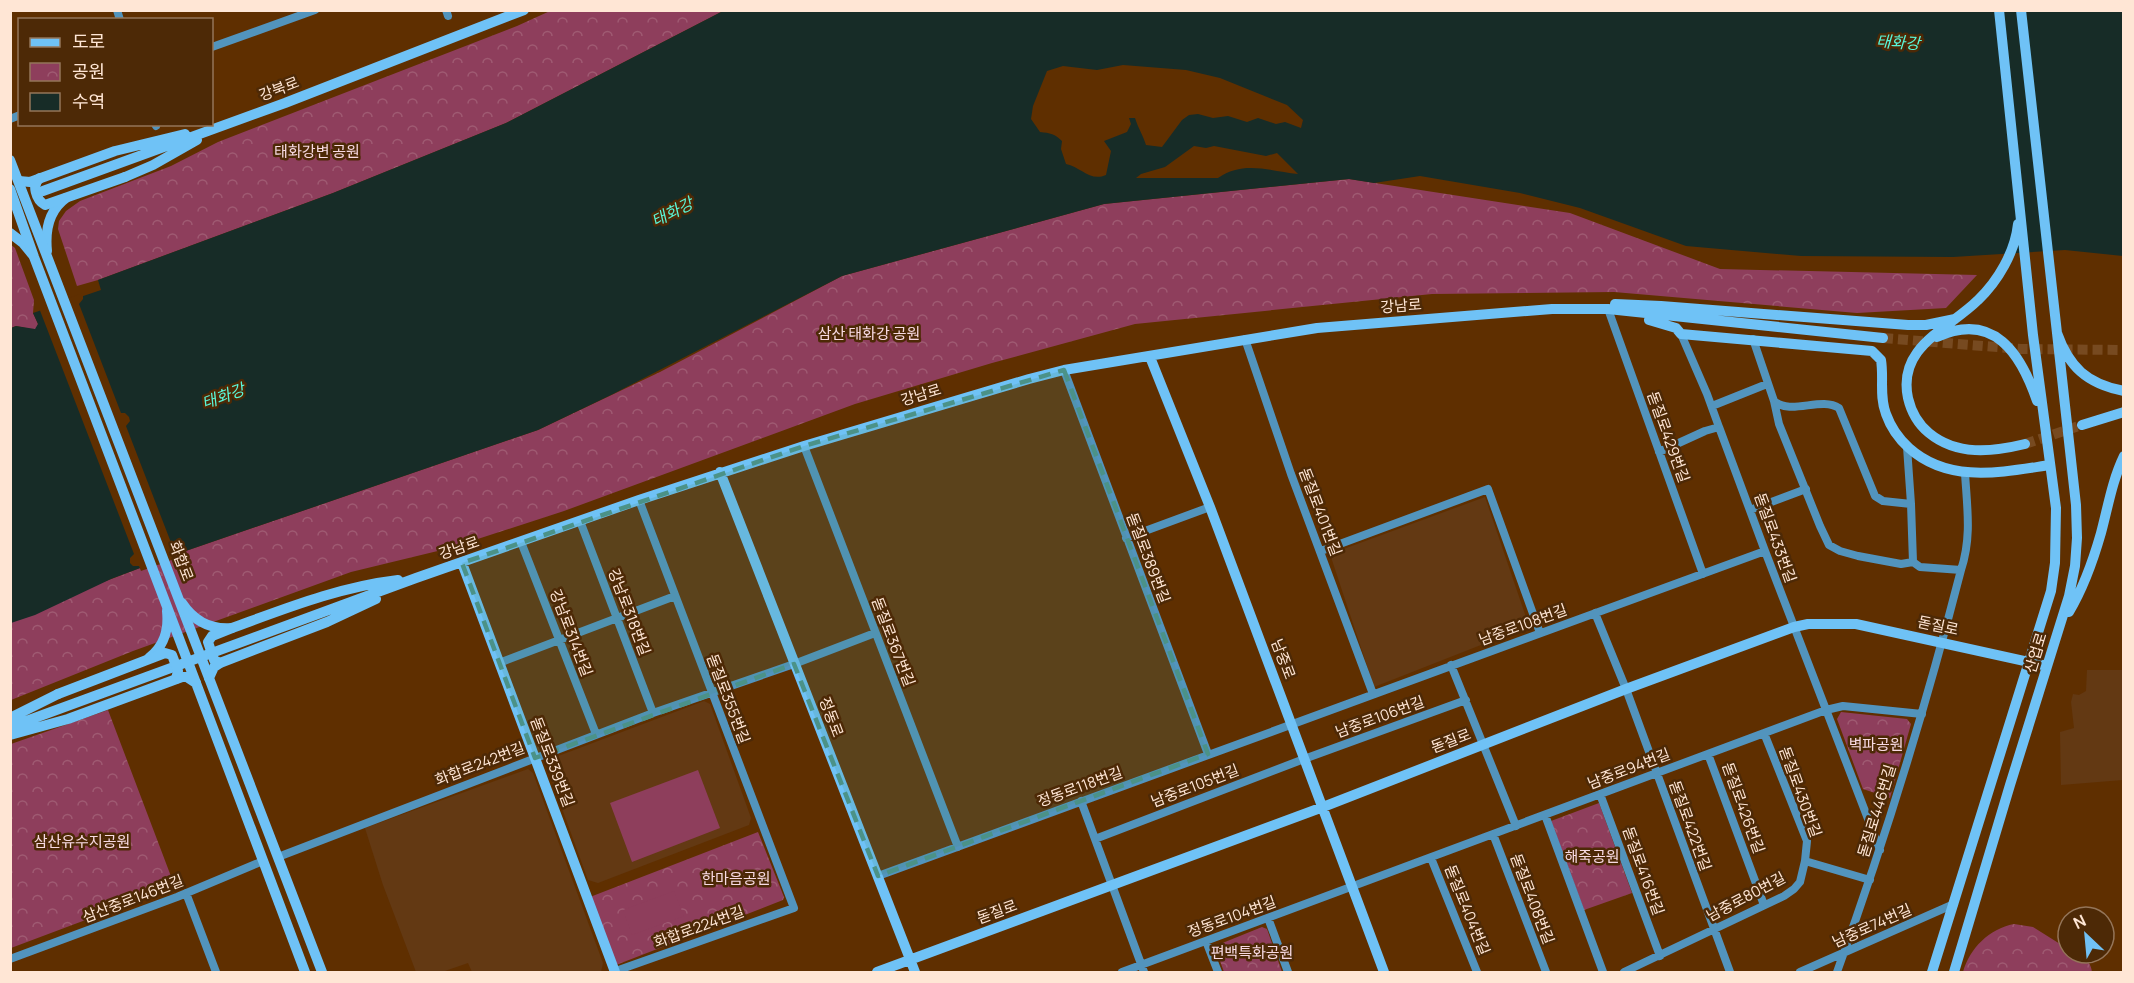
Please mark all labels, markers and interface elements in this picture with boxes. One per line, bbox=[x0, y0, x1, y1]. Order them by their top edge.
legend bbox=[18, 18, 213, 126]
text: 도로 bbox=[72, 29, 105, 53]
water label: 태화강 bbox=[1875, 30, 1923, 54]
text: 공원 bbox=[72, 59, 105, 83]
street label: 강북로 bbox=[256, 71, 302, 106]
text: 수역 bbox=[72, 89, 105, 113]
park label: 태화강변 공원 bbox=[274, 141, 360, 162]
water label: 태화강 bbox=[647, 191, 699, 232]
street label: 강남로 bbox=[1380, 294, 1422, 317]
park label: 삼산 태화강 공원 bbox=[818, 323, 920, 344]
water label: 태화강 bbox=[198, 377, 250, 414]
street label: 강남로 bbox=[898, 378, 944, 411]
street label: 돋질로429번길 bbox=[1642, 388, 1695, 485]
street label: 돋질로401번길 bbox=[1294, 465, 1347, 559]
street label: 돋질로433번길 bbox=[1749, 490, 1801, 586]
street label: 돋질로389번길 bbox=[1122, 510, 1175, 606]
street label: 강남로 bbox=[436, 531, 482, 564]
street label: 화합로 bbox=[164, 538, 199, 584]
street label: 강남로318번길 bbox=[603, 565, 656, 658]
street label: 강남로314번길 bbox=[545, 586, 598, 680]
street label: 돋질로367번길 bbox=[867, 594, 920, 690]
street label: 남중로108번길 bbox=[1476, 599, 1570, 650]
street label: 돋질로 bbox=[1916, 611, 1961, 640]
street label: 산업로 bbox=[2019, 630, 2052, 676]
street label: 남중로 bbox=[1266, 636, 1301, 682]
street label: 돋질로355번길 bbox=[702, 651, 755, 747]
street label: 남중로106번길 bbox=[1332, 691, 1427, 742]
street label: 정동로 bbox=[814, 694, 849, 740]
street label: 돋질로339번길 bbox=[526, 714, 579, 810]
street label: 돋질로 bbox=[1428, 723, 1474, 758]
park label: 벽파공원 bbox=[1848, 734, 1904, 755]
street label: 화합로242번길 bbox=[432, 737, 528, 790]
street label: 남중로94번길 bbox=[1584, 743, 1673, 794]
street label: 돋질로430번길 bbox=[1774, 743, 1827, 840]
street label: 남중로105번길 bbox=[1148, 759, 1242, 812]
street label: 돋질로426번길 bbox=[1717, 759, 1770, 856]
street label: 정동로118번길 bbox=[1034, 761, 1125, 812]
street label: 돋질로446번길 bbox=[1852, 762, 1901, 860]
street label: 돋질로422번길 bbox=[1664, 778, 1717, 874]
street label: 돋질로416번길 bbox=[1618, 824, 1669, 918]
park label: 삼산유수지공원 bbox=[34, 831, 130, 852]
park label: 해죽공원 bbox=[1564, 846, 1620, 867]
street label: 돋질로408번길 bbox=[1506, 850, 1559, 947]
street label: 돋질로404번길 bbox=[1440, 861, 1495, 958]
street label: 남중로80번길 bbox=[1702, 867, 1789, 926]
park label: 한마음공원 bbox=[701, 868, 771, 889]
street label: 삼산중로146번길 bbox=[79, 870, 186, 927]
street label: 정동로104번길 bbox=[1185, 891, 1279, 942]
street label: 돋질로 bbox=[974, 895, 1020, 928]
street label: 남중로74번길 bbox=[1829, 899, 1915, 952]
street label: 화합로224번길 bbox=[651, 900, 747, 953]
north arrow bbox=[2056, 905, 2116, 965]
text: N bbox=[2069, 909, 2089, 934]
park label: 편백특화공원 bbox=[1211, 942, 1293, 963]

